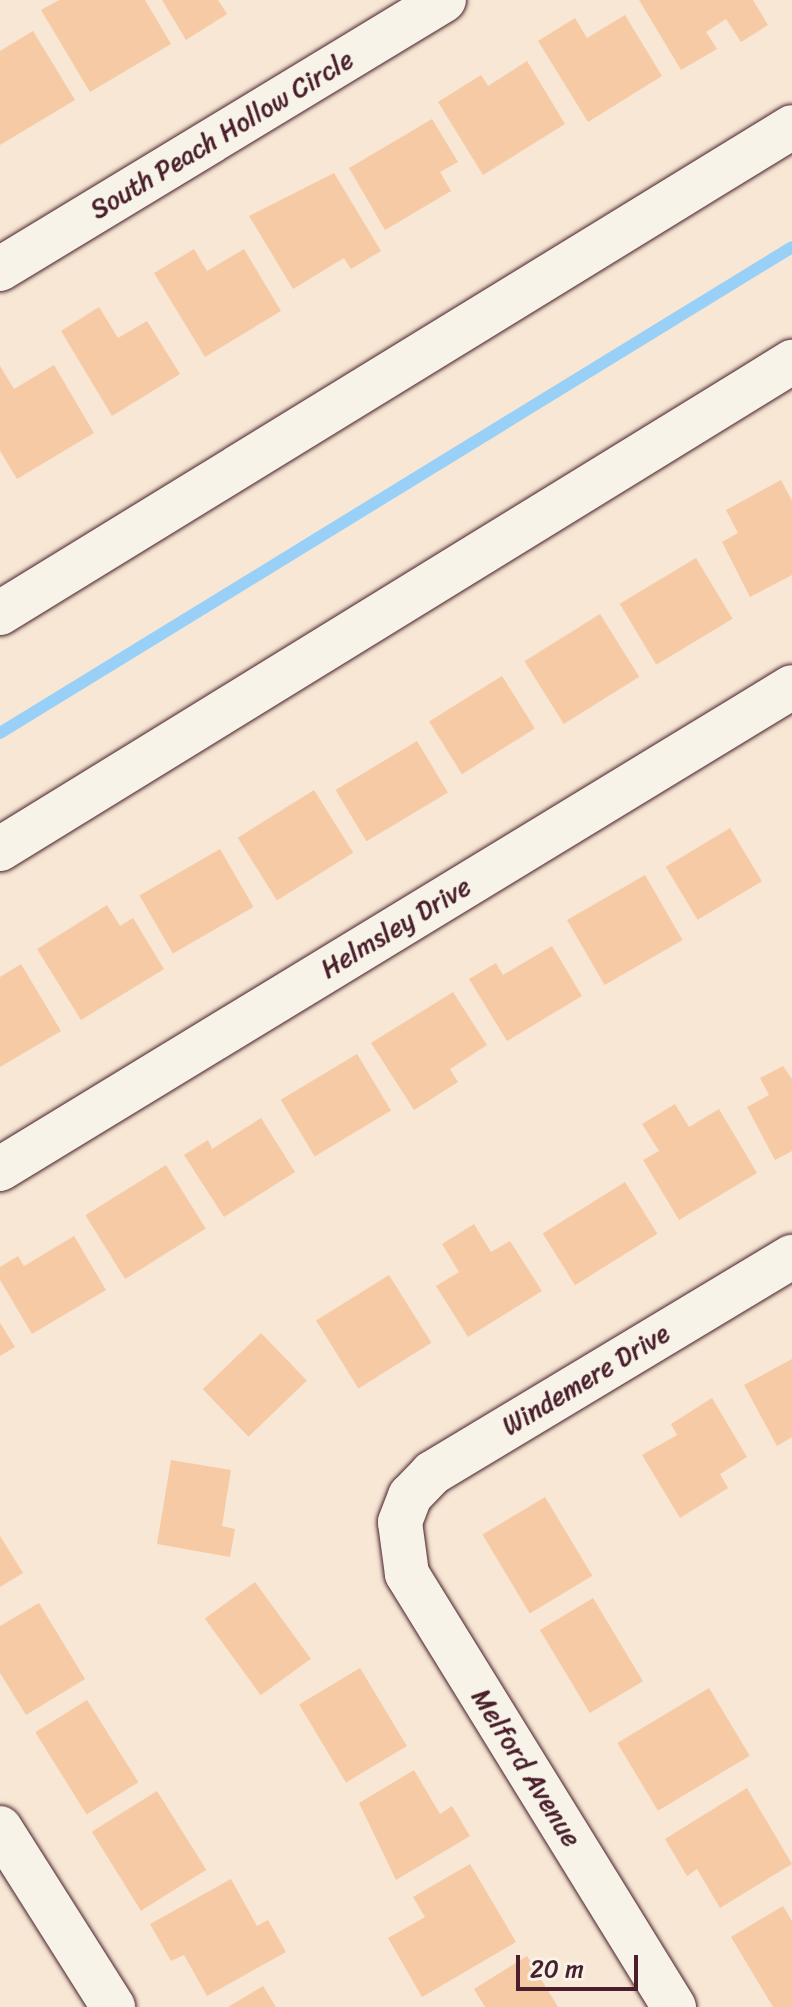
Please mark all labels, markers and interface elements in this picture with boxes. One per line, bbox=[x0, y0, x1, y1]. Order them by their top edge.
street label: South Peach Hollow Circle bbox=[84, 44, 360, 226]
street label: Helmsley Drive bbox=[315, 871, 477, 985]
street label: Windemere Drive bbox=[496, 1318, 676, 1442]
street label: Melford Avenue bbox=[465, 1683, 587, 1853]
scale bar bbox=[520, 1939, 642, 1989]
text: 20 m bbox=[530, 1948, 584, 1990]

